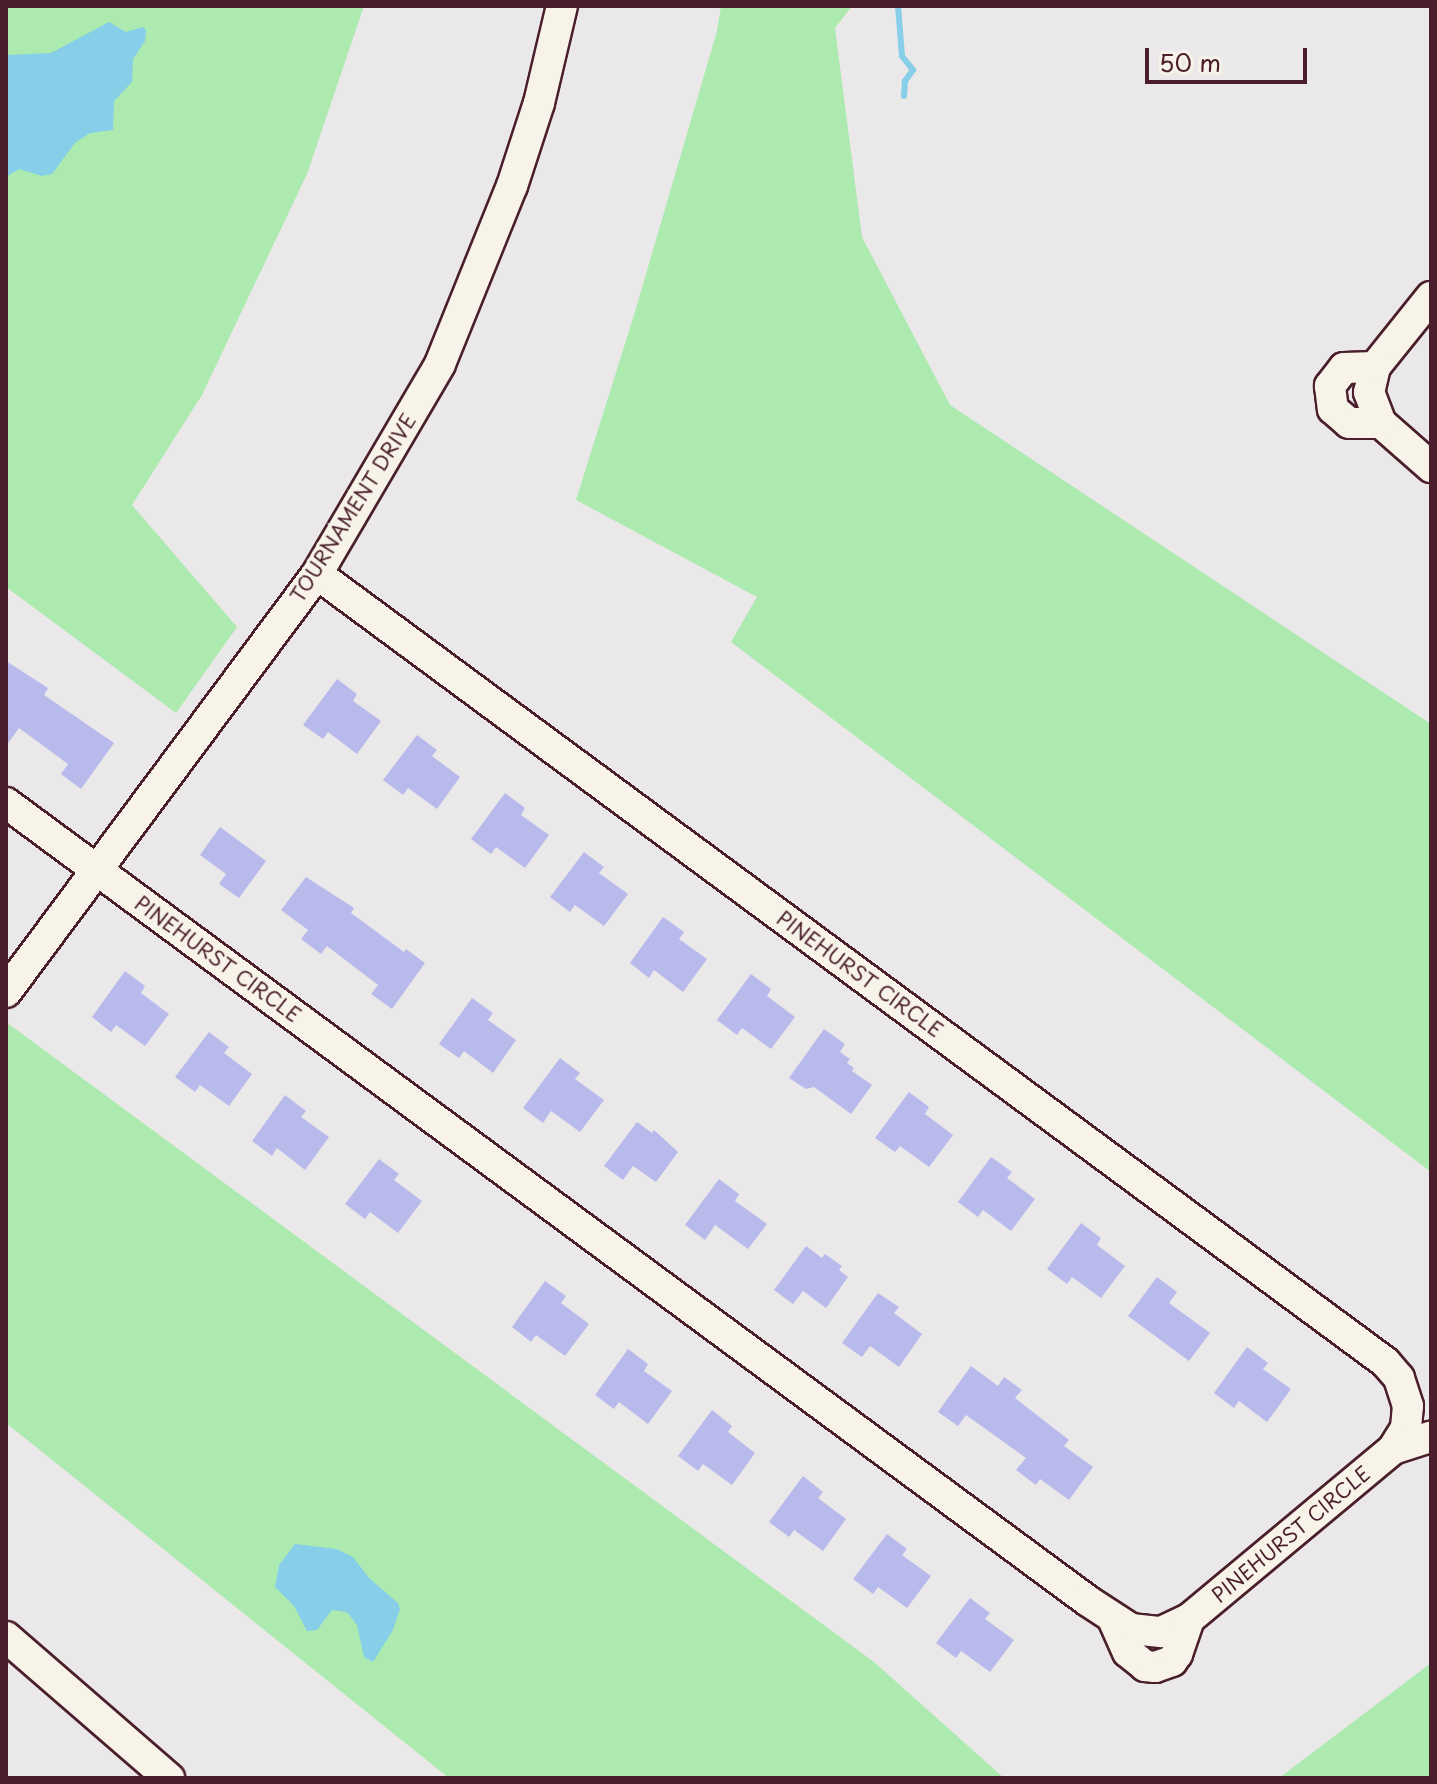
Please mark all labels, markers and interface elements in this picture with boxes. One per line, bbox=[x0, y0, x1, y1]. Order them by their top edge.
scale bar bbox=[1149, 32, 1311, 82]
text: 50 m bbox=[1159, 44, 1221, 80]
street label: TOURNAMENT DRIVE bbox=[285, 409, 421, 607]
street label: PINEHURST CIRCLE bbox=[130, 891, 306, 1027]
street label: PINEHURST CIRCLE bbox=[772, 906, 948, 1042]
street label: PINEHURST CIRCLE bbox=[1207, 1461, 1375, 1607]

